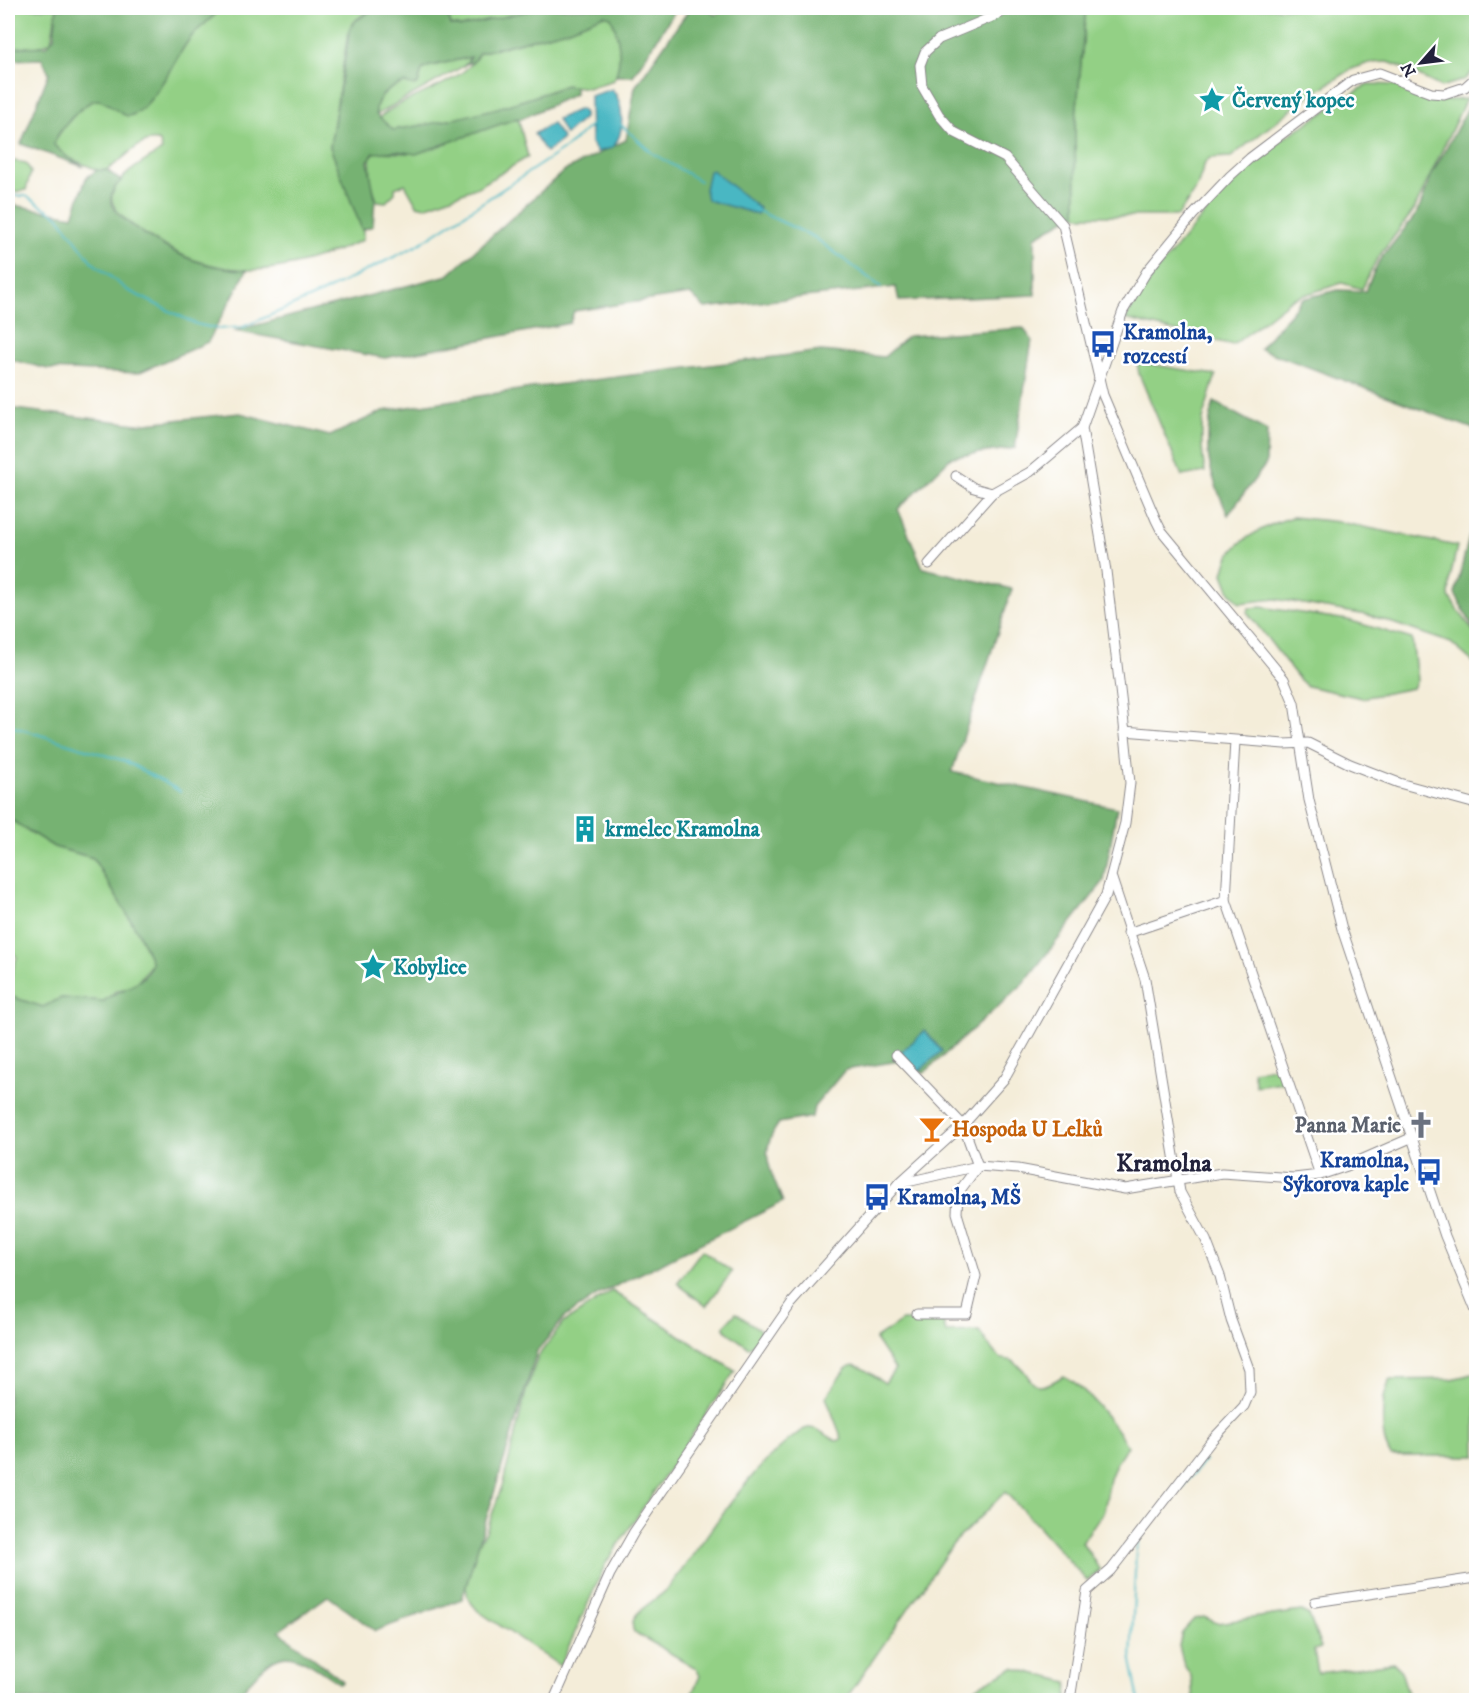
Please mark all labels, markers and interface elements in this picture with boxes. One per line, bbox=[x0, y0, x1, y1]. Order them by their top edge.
north arrow bbox=[1391, 33, 1451, 93]
text: N bbox=[1397, 59, 1421, 80]
place icon: Červený kopec bbox=[1197, 85, 1227, 115]
place label: Červený kopec bbox=[1232, 86, 1355, 114]
place label: Kramolna, rozcestí bbox=[1123, 320, 1213, 370]
bus stop icon: Kramolna, rozcestí bbox=[1088, 329, 1118, 359]
building icon: krmelec Kramolna bbox=[570, 814, 600, 844]
place label: krmelec Kramolna bbox=[604, 817, 761, 843]
place icon: Kobylice bbox=[358, 952, 388, 982]
place label: Kobylice bbox=[393, 955, 467, 981]
church icon: Panna Marie bbox=[1406, 1110, 1436, 1140]
place label: Panna Marie bbox=[1294, 1113, 1401, 1139]
bar icon: Hospoda U Lelků bbox=[917, 1114, 947, 1144]
place label: Hospoda U Lelků bbox=[952, 1117, 1103, 1143]
place label: Kramolna, Sýkorova kaple bbox=[1283, 1148, 1409, 1198]
district label: Kramolna bbox=[1116, 1149, 1213, 1179]
bus stop icon: Kramolna, Sýkorova kaple bbox=[1414, 1157, 1444, 1187]
bus stop icon: Kramolna, MŠ bbox=[862, 1182, 892, 1212]
place label: Kramolna, MŠ bbox=[897, 1183, 1021, 1211]

